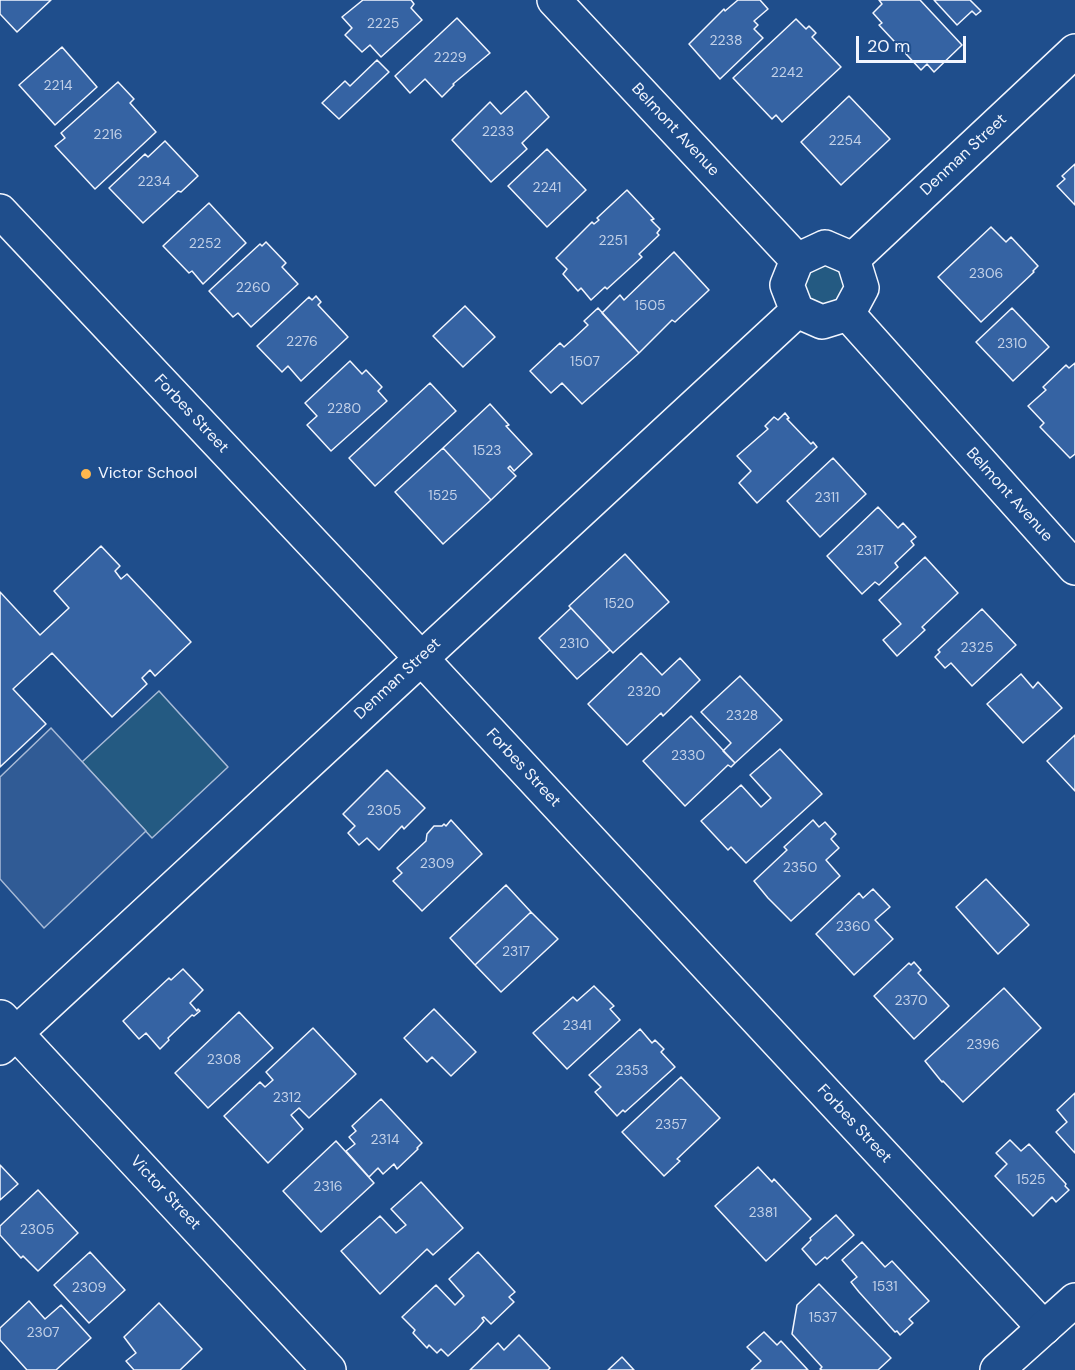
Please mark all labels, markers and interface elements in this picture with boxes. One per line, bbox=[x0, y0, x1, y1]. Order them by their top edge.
house number: 2225 bbox=[367, 16, 399, 32]
scale bar bbox=[859, 24, 968, 62]
house number: 2238 bbox=[710, 33, 742, 49]
text: 20 m bbox=[867, 34, 910, 58]
house number: 2229 bbox=[434, 50, 466, 66]
house number: 2242 bbox=[771, 65, 803, 81]
house number: 2214 bbox=[44, 78, 72, 94]
street label: Belmont Avenue bbox=[627, 80, 723, 180]
street label: Denman Street bbox=[917, 110, 1011, 200]
house number: 2233 bbox=[482, 124, 514, 140]
house number: 2216 bbox=[93, 127, 123, 143]
house number: 2254 bbox=[828, 133, 862, 149]
house number: 2234 bbox=[138, 174, 170, 190]
house number: 2241 bbox=[533, 180, 561, 196]
house number: 2251 bbox=[598, 233, 628, 249]
house number: 2252 bbox=[189, 236, 221, 252]
house number: 2306 bbox=[969, 266, 1003, 282]
house number: 2260 bbox=[236, 280, 270, 296]
house number: 1505 bbox=[634, 298, 666, 314]
house number: 2276 bbox=[286, 334, 318, 350]
house number: 2310 bbox=[997, 336, 1027, 352]
house number: 1507 bbox=[570, 354, 600, 370]
street label: Forbes Street bbox=[150, 371, 232, 457]
house number: 2280 bbox=[327, 401, 361, 417]
house number: 1523 bbox=[472, 443, 502, 459]
street label: Belmont Avenue bbox=[962, 444, 1056, 546]
place label: Victor School bbox=[98, 464, 197, 484]
marker: Victor School bbox=[79, 467, 93, 481]
house number: 1525 bbox=[428, 488, 458, 504]
house number: 2311 bbox=[815, 490, 839, 506]
house number: 2317 bbox=[856, 543, 884, 559]
house number: 1520 bbox=[604, 596, 634, 612]
street label: Denman Street bbox=[351, 634, 445, 724]
house number: 2310 bbox=[559, 636, 589, 652]
house number: 2325 bbox=[961, 640, 993, 656]
house number: 2320 bbox=[627, 684, 661, 700]
house number: 2328 bbox=[726, 708, 758, 724]
street label: Forbes Street bbox=[482, 725, 564, 811]
house number: 2330 bbox=[671, 748, 705, 764]
house number: 2305 bbox=[367, 803, 401, 819]
house number: 2309 bbox=[420, 856, 454, 872]
house number: 2350 bbox=[783, 860, 817, 876]
house number: 2360 bbox=[836, 919, 870, 935]
house number: 2317 bbox=[502, 944, 530, 960]
house number: 2370 bbox=[895, 993, 927, 1009]
house number: 2341 bbox=[562, 1018, 592, 1034]
house number: 2396 bbox=[966, 1037, 1000, 1053]
house number: 2308 bbox=[207, 1052, 241, 1068]
house number: 2353 bbox=[615, 1063, 649, 1079]
street label: Forbes Street bbox=[813, 1081, 895, 1167]
house number: 2312 bbox=[273, 1090, 301, 1106]
house number: 2357 bbox=[655, 1117, 687, 1133]
house number: 2314 bbox=[371, 1132, 399, 1148]
street label: Victor Street bbox=[126, 1152, 204, 1234]
house number: 1525 bbox=[1016, 1172, 1046, 1188]
house number: 2316 bbox=[313, 1179, 343, 1195]
house number: 2381 bbox=[749, 1205, 777, 1221]
house number: 2305 bbox=[20, 1222, 54, 1238]
house number: 1531 bbox=[872, 1279, 898, 1295]
house number: 2309 bbox=[72, 1280, 106, 1296]
house number: 1537 bbox=[809, 1310, 837, 1326]
house number: 2307 bbox=[26, 1325, 60, 1341]

